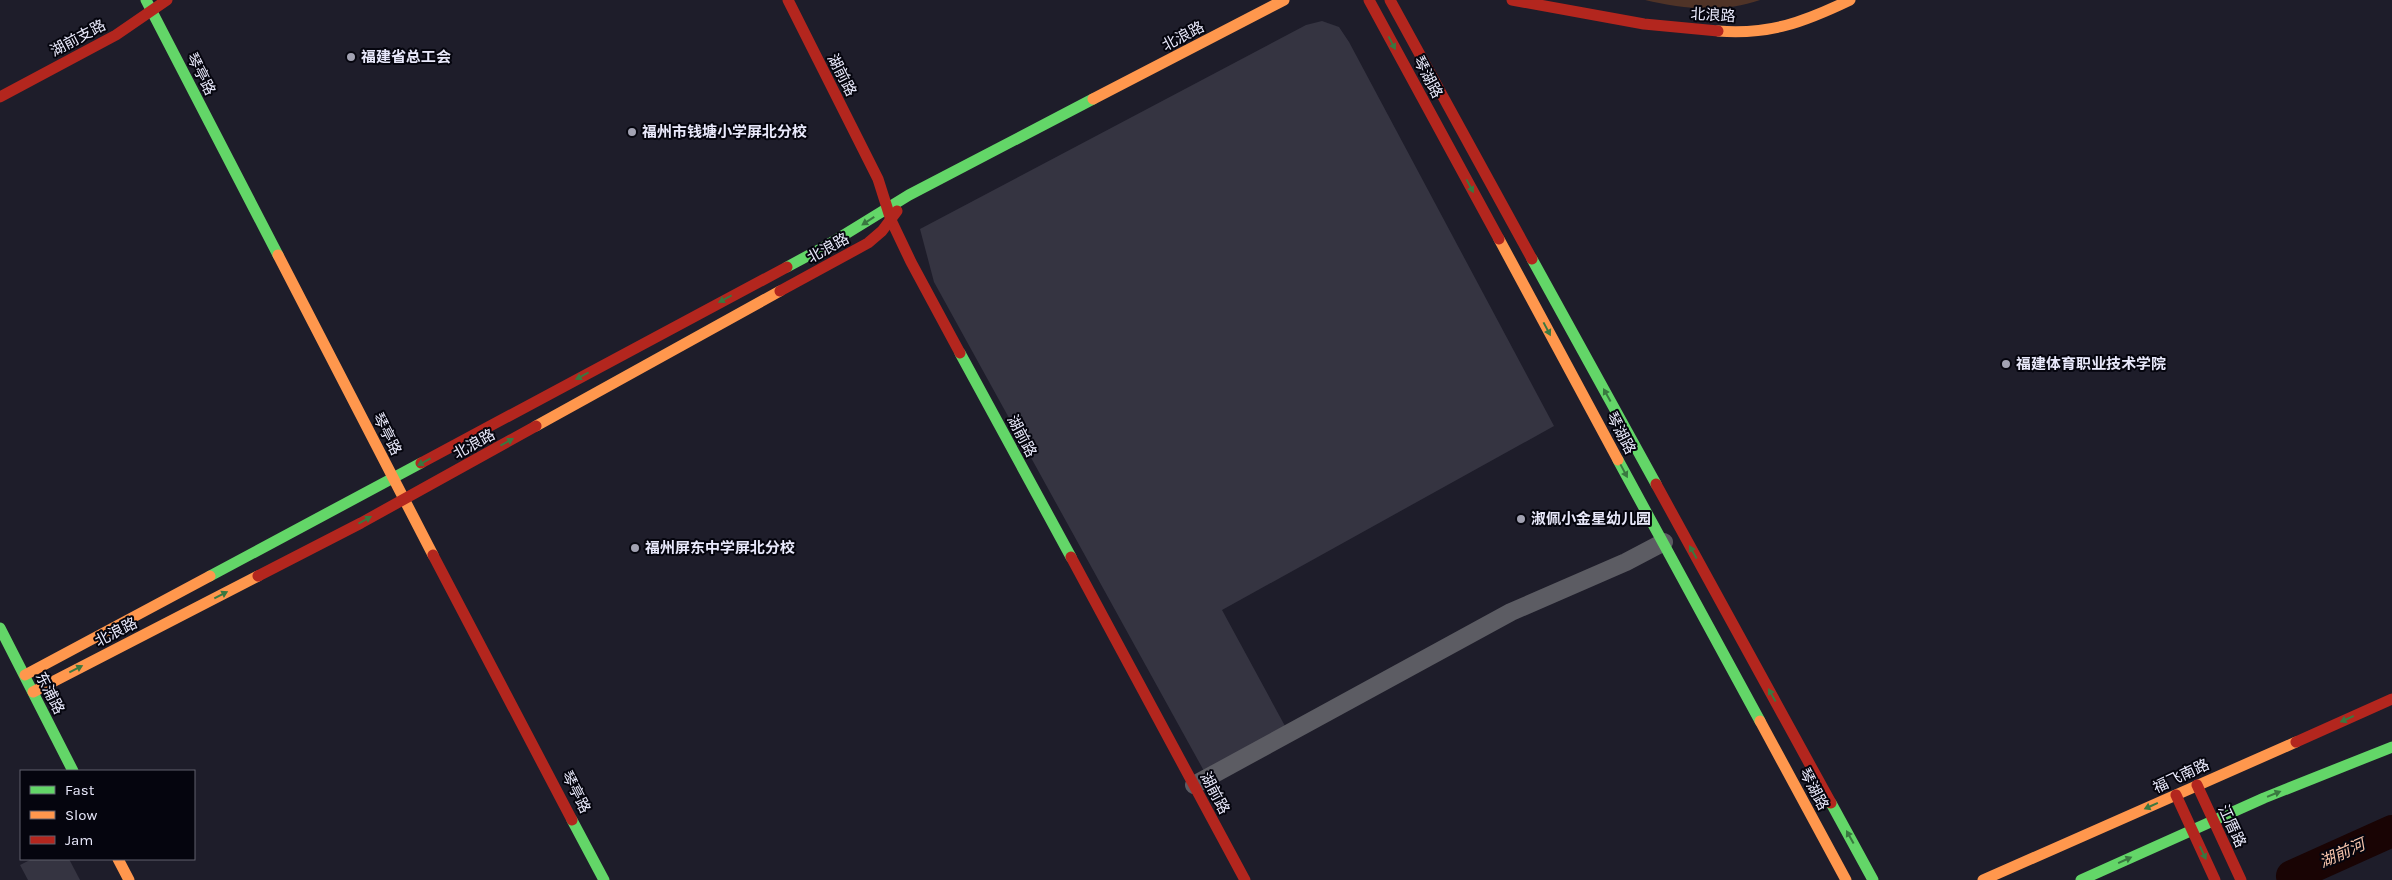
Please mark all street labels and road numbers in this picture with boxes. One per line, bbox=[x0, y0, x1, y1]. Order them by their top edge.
street label: 北浪路 bbox=[1690, 5, 1736, 25]
street label: 湖前支路 bbox=[47, 16, 109, 60]
street label: 北浪路 bbox=[1159, 17, 1207, 55]
street label: 琴亭路 bbox=[183, 50, 219, 98]
street label: 湖前路 bbox=[824, 51, 860, 99]
street label: 琴湖路 bbox=[1409, 53, 1447, 101]
street label: 北浪路 bbox=[804, 229, 852, 267]
street label: 琴湖路 bbox=[1602, 409, 1640, 457]
street label: 琴亭路 bbox=[369, 410, 405, 458]
street label: 湖前路 bbox=[1003, 412, 1041, 460]
street label: 北浪路 bbox=[450, 425, 498, 463]
street label: 北浪路 bbox=[92, 614, 140, 650]
street label: 东浦路 bbox=[32, 669, 68, 717]
street label: 福飞南路 bbox=[2150, 755, 2212, 797]
street label: 琴湖路 bbox=[1795, 765, 1833, 813]
street label: 琴亭路 bbox=[558, 768, 594, 816]
street label: 湖前路 bbox=[1196, 769, 1234, 817]
street label: 江厝路 bbox=[2214, 802, 2250, 850]

